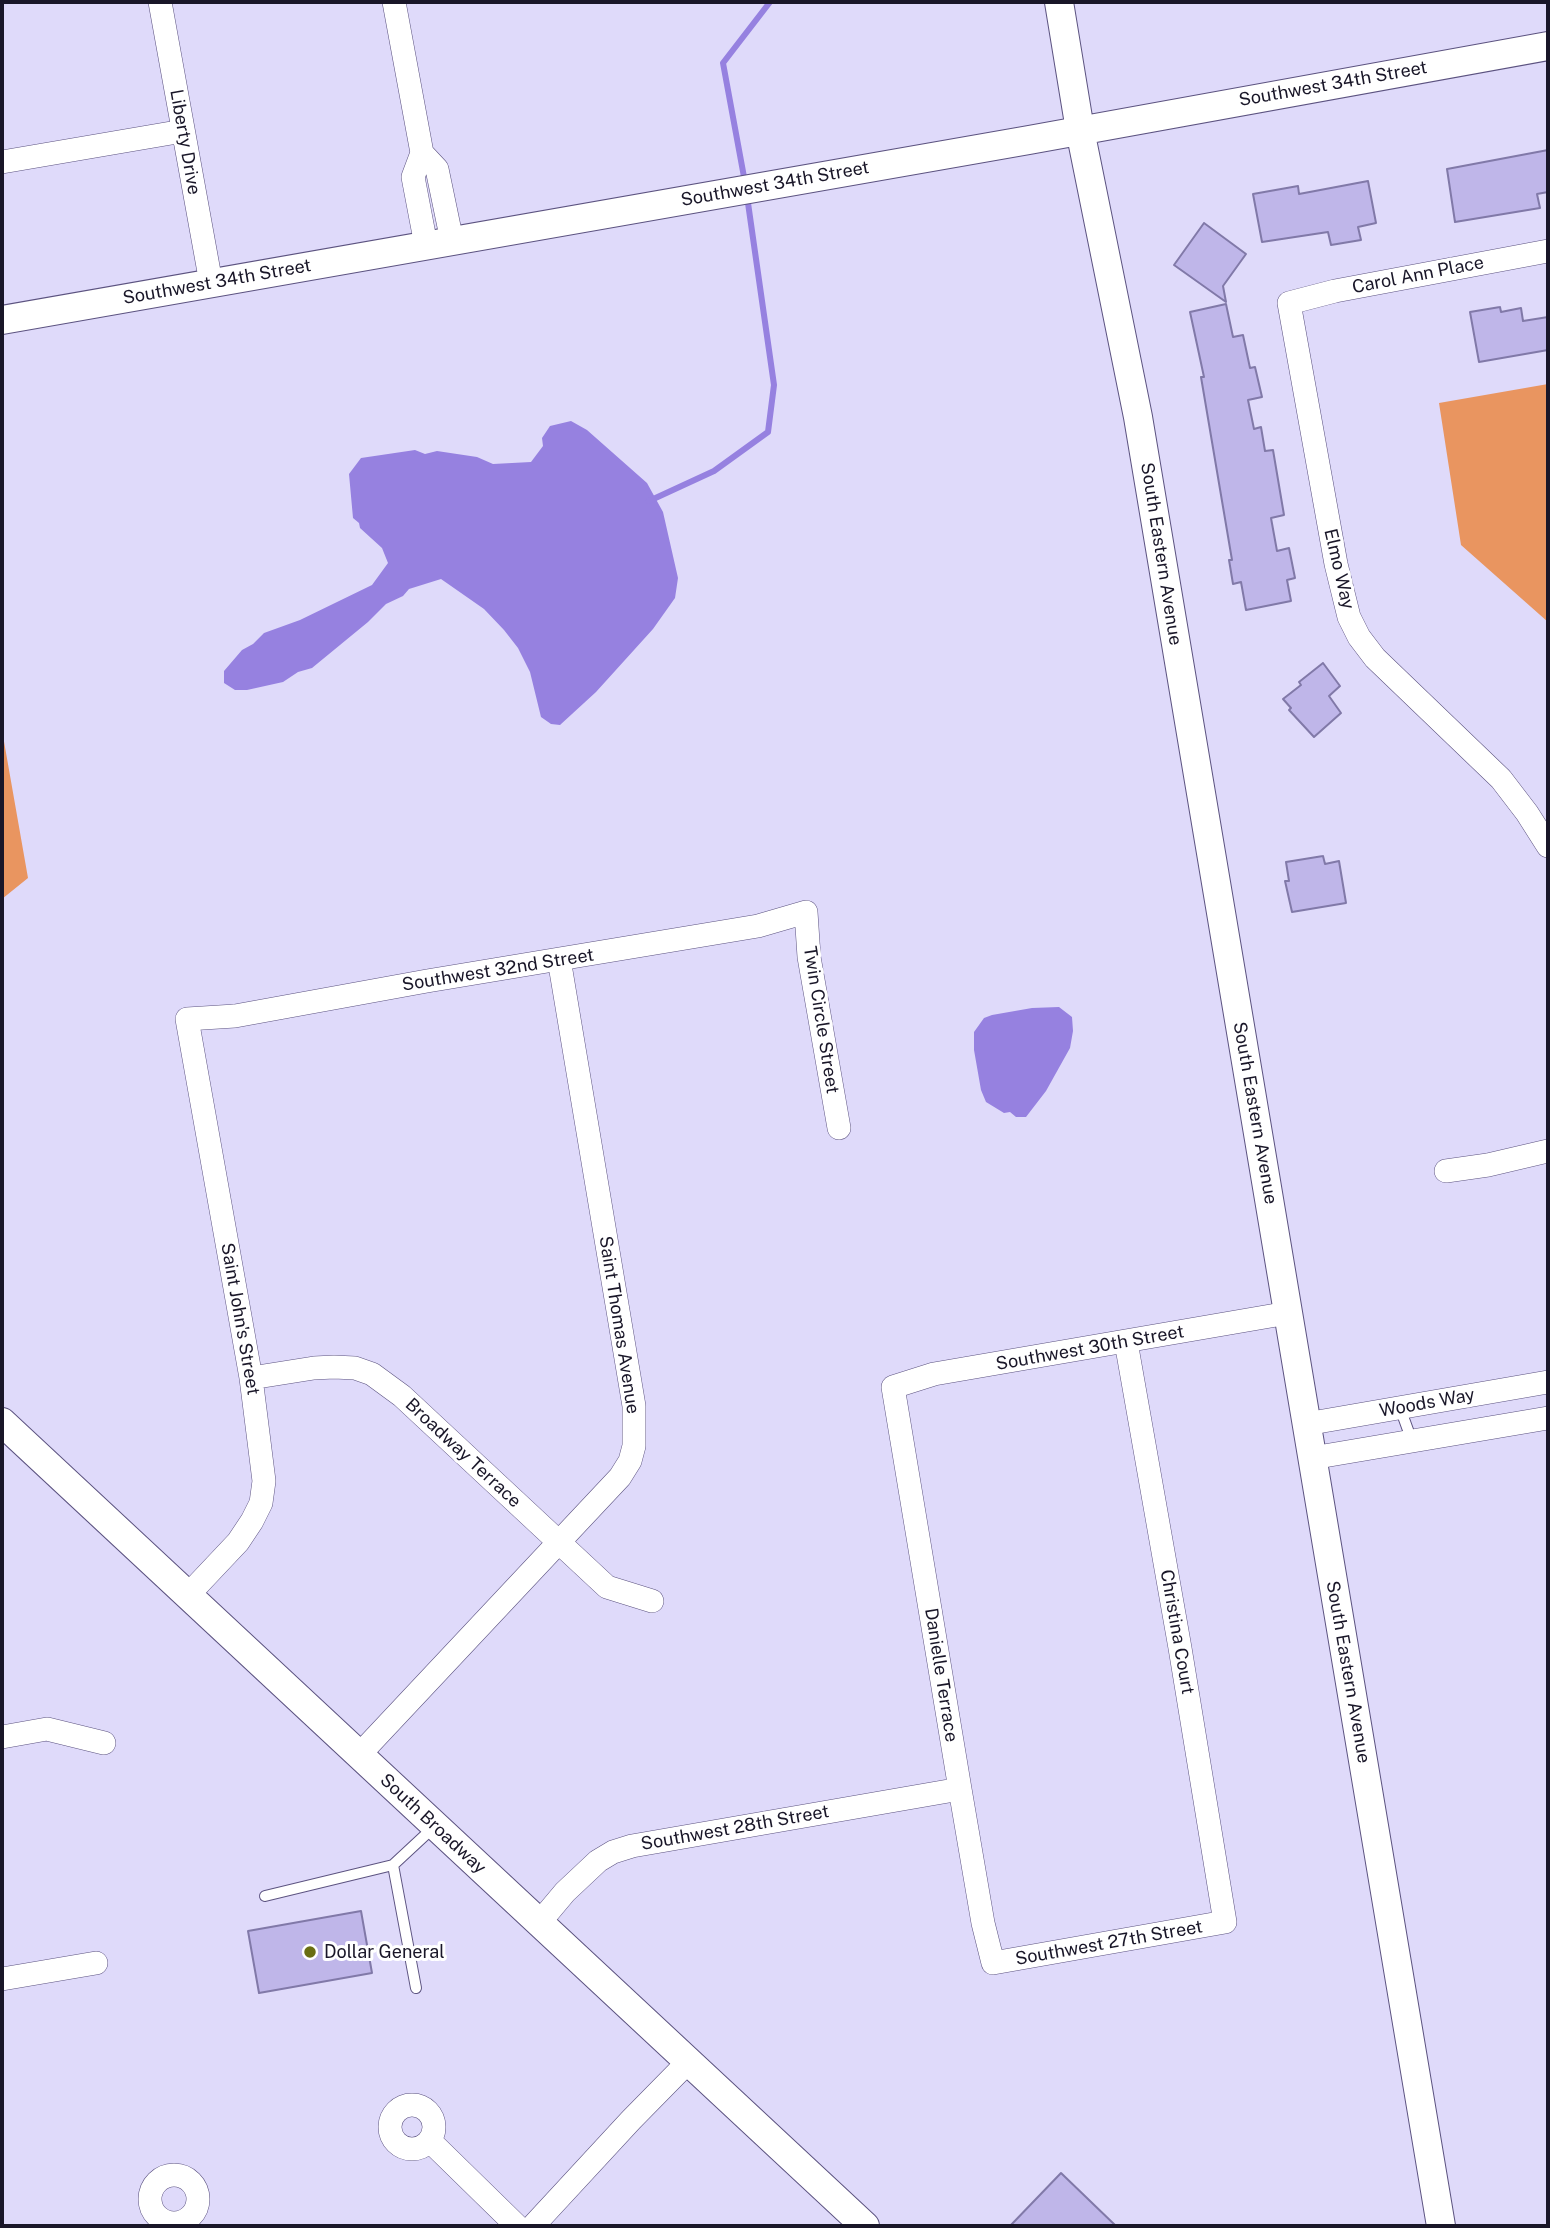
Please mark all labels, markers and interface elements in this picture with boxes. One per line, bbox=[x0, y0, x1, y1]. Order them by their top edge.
street label: Southwest 34th Street bbox=[1237, 57, 1429, 111]
street label: Liberty Drive bbox=[165, 88, 205, 196]
street label: Southwest 34th Street bbox=[679, 157, 871, 211]
street label: Carol Ann Place bbox=[1350, 252, 1486, 298]
street label: Southwest 34th Street bbox=[121, 255, 313, 309]
street label: South Eastern Avenue bbox=[1136, 461, 1186, 647]
street label: Elmo Way bbox=[1319, 527, 1359, 611]
street label: Southwest 32nd Street bbox=[400, 944, 596, 996]
street label: Twin Circle Street bbox=[799, 945, 843, 1095]
street label: South Eastern Avenue bbox=[1228, 1020, 1282, 1206]
street label: Saint Thomas Avenue bbox=[594, 1234, 644, 1416]
street label: Saint John's Street bbox=[216, 1241, 264, 1397]
street label: Southwest 30th Street bbox=[994, 1321, 1186, 1375]
street label: Woods Way bbox=[1378, 1384, 1476, 1422]
street label: Broadway Terrace bbox=[401, 1394, 525, 1512]
street label: Christina Court bbox=[1155, 1568, 1199, 1696]
street label: South Eastern Avenue bbox=[1321, 1579, 1375, 1765]
street label: Danielle Terrace bbox=[920, 1606, 962, 1744]
street label: South Broadway bbox=[375, 1769, 491, 1879]
street label: Southwest 28th Street bbox=[639, 1801, 831, 1855]
street label: Southwest 27th Street bbox=[1014, 1916, 1204, 1970]
place label: Dollar General bbox=[324, 1941, 445, 1963]
marker: Dollar General bbox=[302, 1944, 318, 1960]

